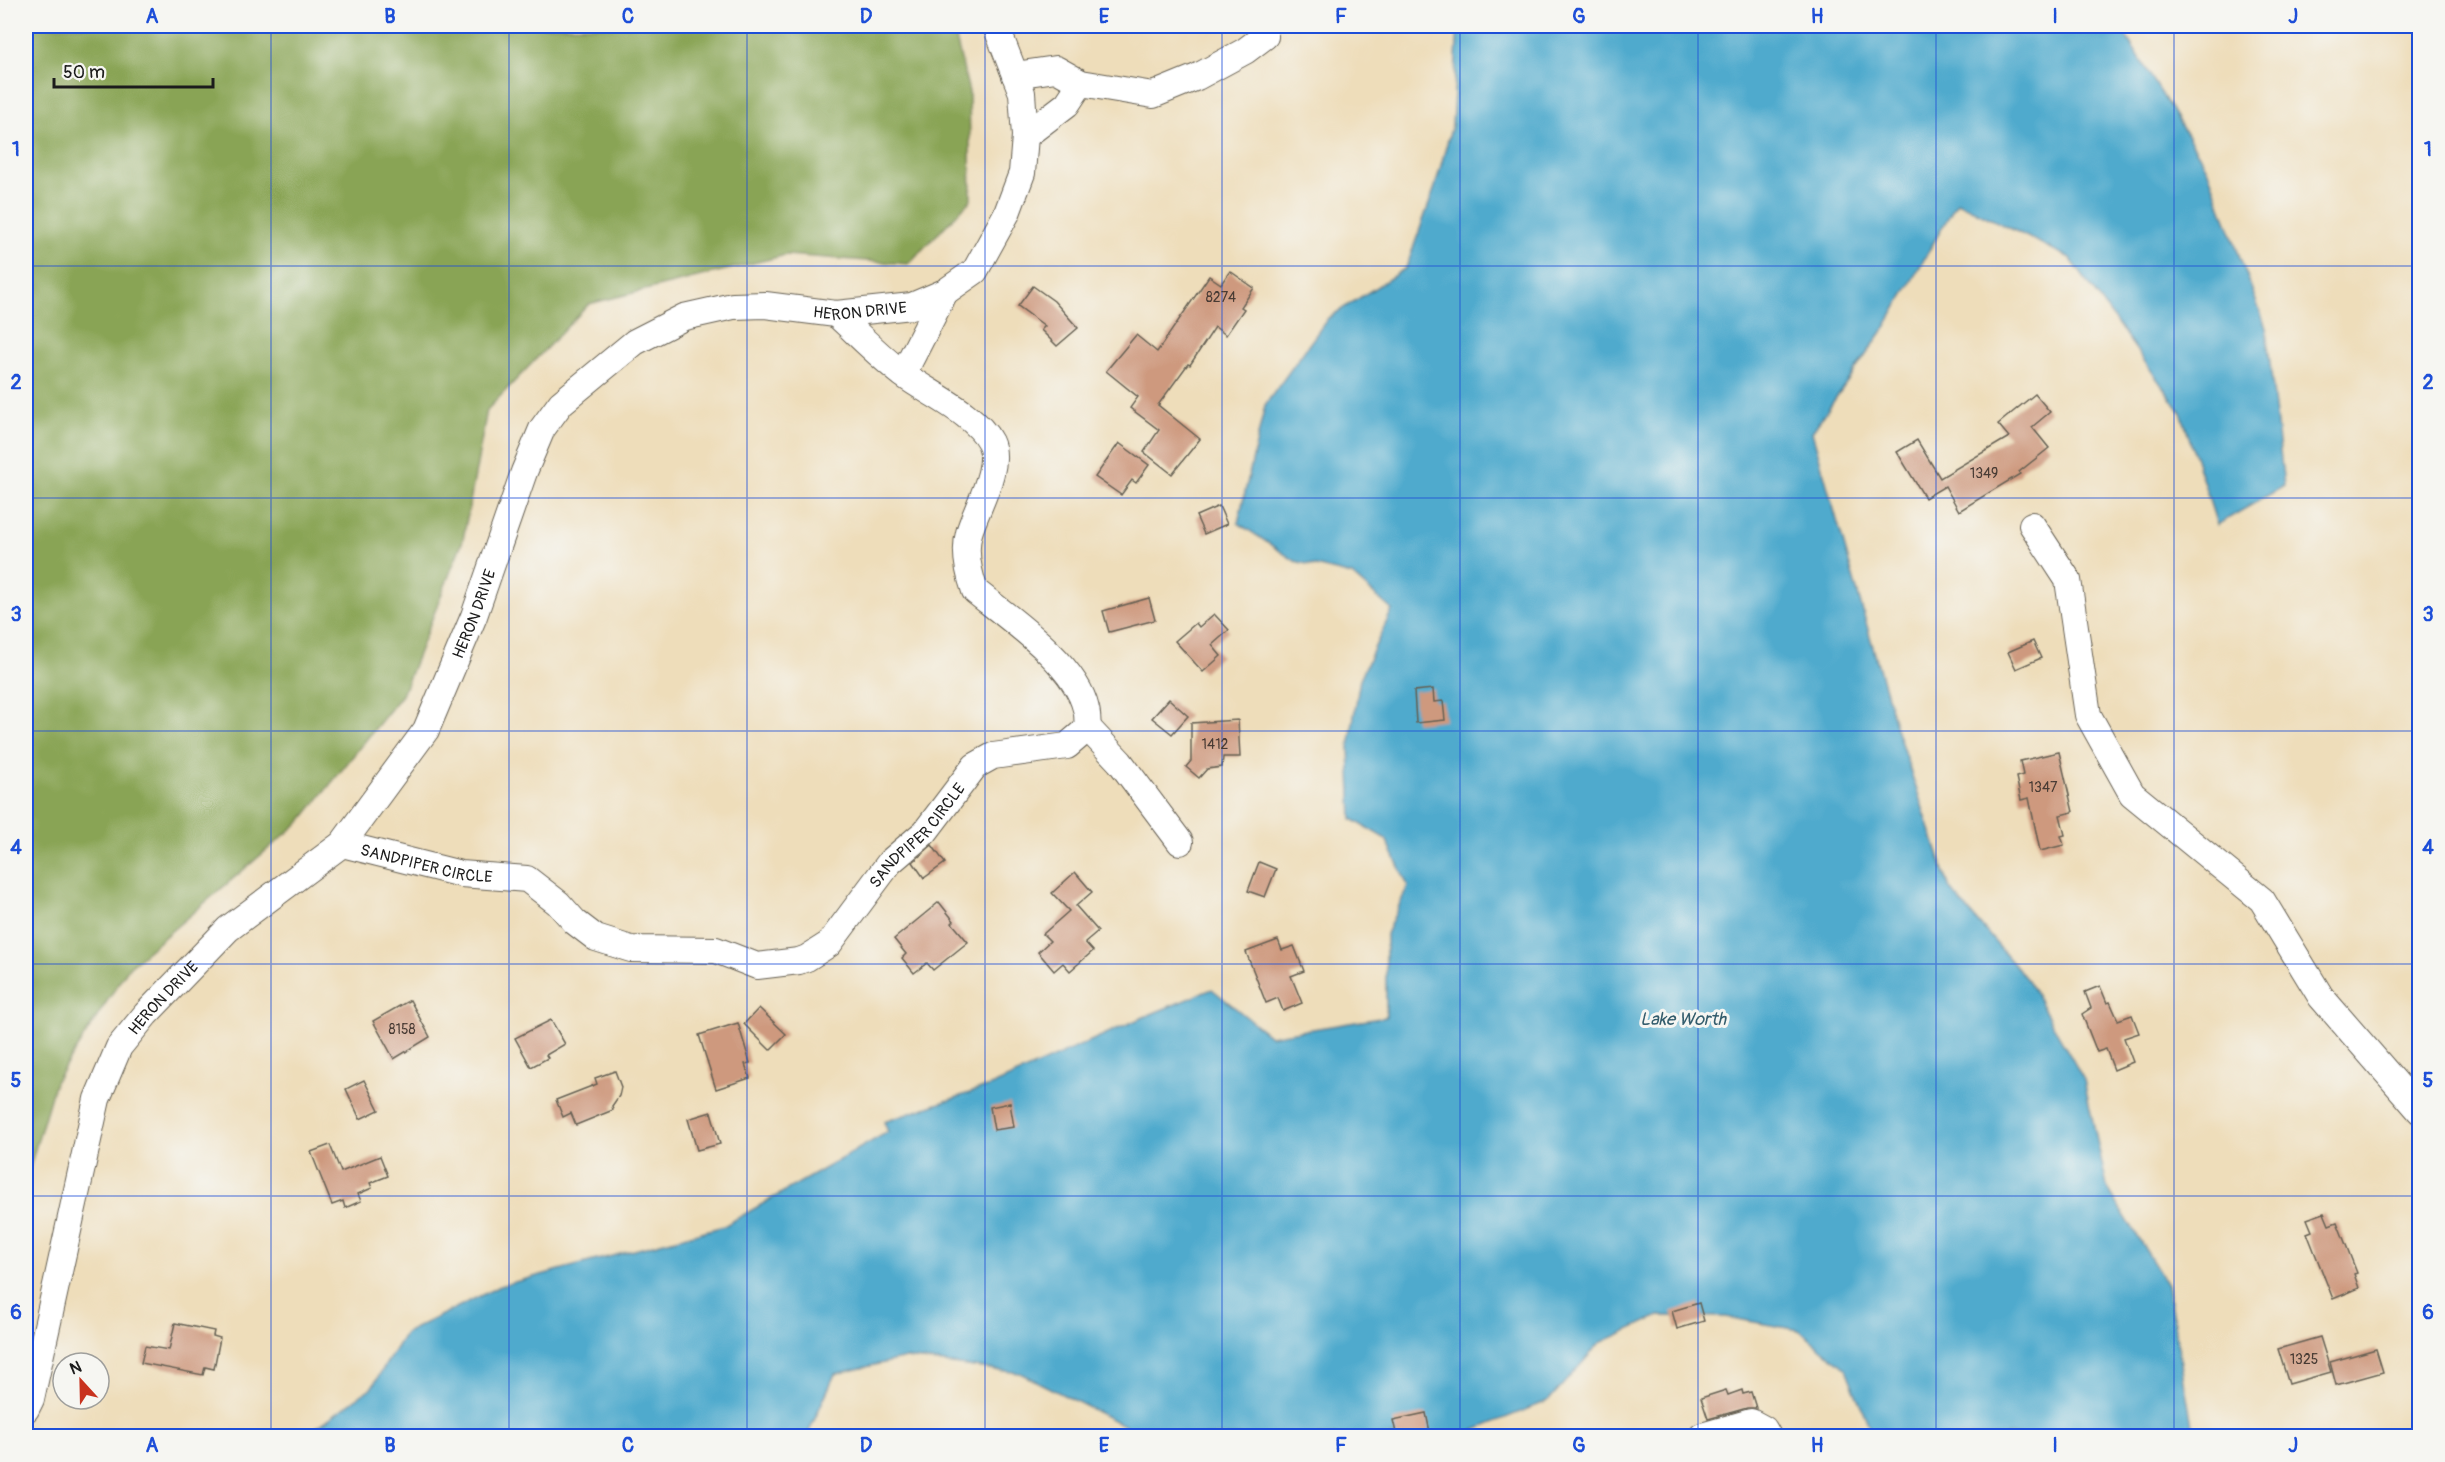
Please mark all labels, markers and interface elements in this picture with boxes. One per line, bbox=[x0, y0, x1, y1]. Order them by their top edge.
text: A bbox=[146, 4, 159, 29]
text: B bbox=[384, 4, 396, 29]
text: C bbox=[622, 4, 634, 29]
text: D bbox=[860, 4, 873, 29]
text: E bbox=[1099, 4, 1110, 29]
text: F bbox=[1335, 4, 1347, 29]
text: G bbox=[1572, 4, 1586, 29]
text: H bbox=[1811, 4, 1824, 29]
text: I bbox=[2052, 4, 2058, 29]
text: J bbox=[2288, 4, 2298, 29]
scale bar bbox=[54, 51, 213, 89]
text: 50 m bbox=[63, 61, 105, 84]
text: 1 bbox=[12, 137, 20, 162]
text: 1 bbox=[2424, 137, 2432, 162]
house number: 8274 bbox=[1206, 289, 1236, 306]
street label: HERON DRIVE bbox=[812, 298, 908, 325]
text: 2 bbox=[10, 370, 22, 395]
text: 2 bbox=[2422, 370, 2434, 395]
house number: 1349 bbox=[1970, 465, 1998, 482]
street label: HERON DRIVE bbox=[448, 567, 500, 662]
text: 3 bbox=[10, 602, 22, 627]
text: 3 bbox=[2422, 602, 2434, 627]
house number: 1412 bbox=[1202, 736, 1229, 753]
street label: SANDPIPER CIRCLE bbox=[865, 779, 970, 892]
house number: 1347 bbox=[2029, 779, 2058, 796]
text: 4 bbox=[10, 835, 22, 860]
text: 4 bbox=[2422, 835, 2434, 860]
street label: SANDPIPER CIRCLE bbox=[358, 840, 493, 887]
street label: HERON DRIVE bbox=[124, 957, 203, 1039]
water label: Lake Worth bbox=[1640, 1008, 1728, 1031]
house number: 8158 bbox=[388, 1021, 416, 1038]
text: 5 bbox=[11, 1068, 22, 1093]
text: 5 bbox=[2423, 1068, 2434, 1093]
text: 6 bbox=[10, 1300, 22, 1325]
text: 6 bbox=[2422, 1300, 2434, 1325]
north arrow bbox=[51, 1351, 111, 1411]
house number: 1325 bbox=[2290, 1351, 2318, 1368]
text: N bbox=[67, 1357, 85, 1379]
text: A bbox=[146, 1433, 159, 1458]
text: B bbox=[384, 1433, 396, 1458]
text: C bbox=[622, 1433, 634, 1458]
text: D bbox=[860, 1433, 873, 1458]
text: E bbox=[1099, 1433, 1110, 1458]
text: F bbox=[1335, 1433, 1347, 1458]
text: G bbox=[1572, 1433, 1586, 1458]
text: H bbox=[1811, 1433, 1824, 1458]
text: I bbox=[2052, 1433, 2058, 1458]
text: J bbox=[2288, 1433, 2298, 1458]

